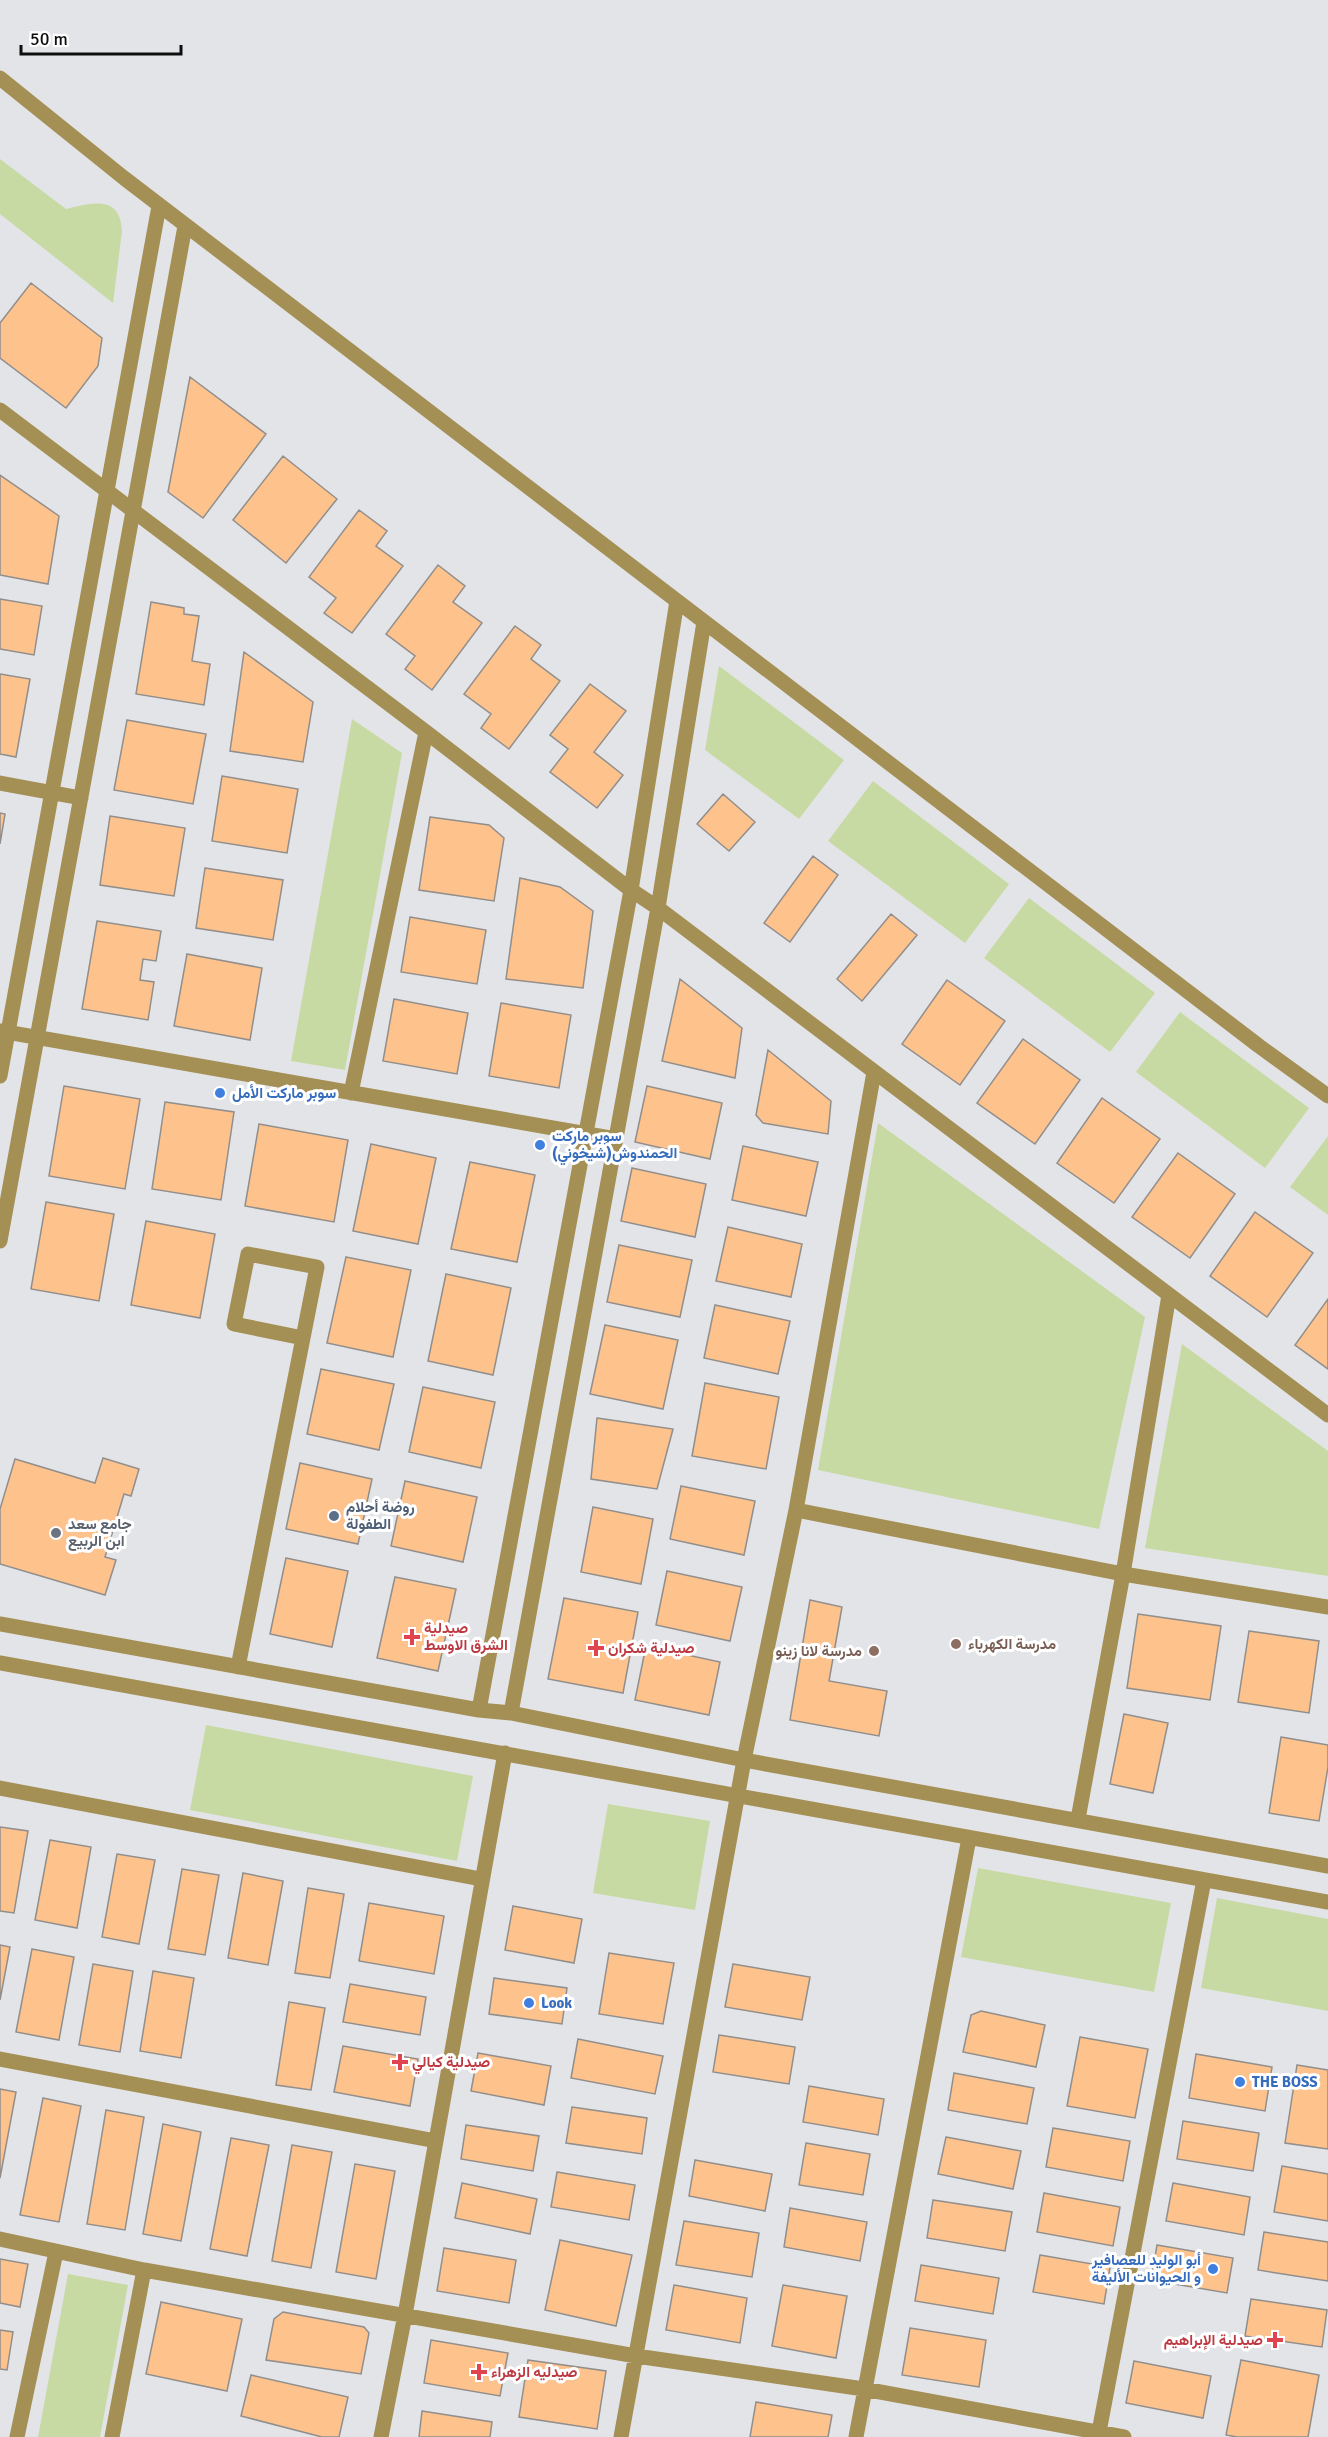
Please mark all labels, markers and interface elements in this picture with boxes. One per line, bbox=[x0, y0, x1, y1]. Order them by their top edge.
scale bar bbox=[21, 18, 182, 56]
text: 50 m bbox=[30, 28, 68, 50]
place label: سوبر ماركت الأمل bbox=[232, 1084, 336, 1102]
marker: سوبر ماركت الأمل bbox=[213, 1086, 227, 1100]
place label: سوبر ماركت الحمندوش(شيخوني) bbox=[552, 1127, 677, 1166]
marker: سوبر ماركت الحمندوش(شيخوني) bbox=[533, 1138, 547, 1152]
place label: روضة أحلام الطفولة bbox=[346, 1498, 415, 1533]
marker: روضة أحلام الطفولة bbox=[327, 1509, 341, 1523]
place label: جامع سعد ابن الربيع bbox=[68, 1515, 132, 1551]
marker: جامع سعد ابن الربيع bbox=[49, 1526, 63, 1540]
place label: صيدلية الشرق الاوسط bbox=[424, 1619, 508, 1654]
marker: صيدلية الشرق الاوسط bbox=[405, 1630, 419, 1644]
place label: مدرسة الكهرباء bbox=[968, 1635, 1056, 1653]
marker: مدرسة الكهرباء bbox=[949, 1637, 963, 1651]
place label: صيدلية شكران bbox=[608, 1639, 695, 1657]
marker: صيدلية شكران bbox=[589, 1641, 603, 1655]
place label: مدرسة لانا زينو bbox=[775, 1642, 862, 1660]
marker: مدرسة لانا زينو bbox=[867, 1644, 881, 1658]
place label: Look bbox=[541, 1994, 572, 2012]
marker: Look bbox=[522, 1996, 536, 2010]
place label: صيدلية كيالي bbox=[412, 2053, 491, 2075]
marker: صيدلية كيالي bbox=[393, 2055, 407, 2069]
place label: THE BOSS bbox=[1252, 2073, 1318, 2091]
marker: THE BOSS bbox=[1233, 2075, 1247, 2089]
place label: أبو الوليد للعصافير و الحيوانات الأليفة bbox=[1091, 2251, 1201, 2286]
marker: أبو الوليد للعصافير و الحيوانات الأليفة bbox=[1206, 2262, 1220, 2276]
place label: صيدلية الإبراهيم bbox=[1164, 2331, 1263, 2350]
marker: صيدلية الإبراهيم bbox=[1268, 2333, 1282, 2347]
place label: صيدليه الزهراء bbox=[491, 2363, 578, 2381]
marker: صيدليه الزهراء bbox=[472, 2365, 486, 2379]

